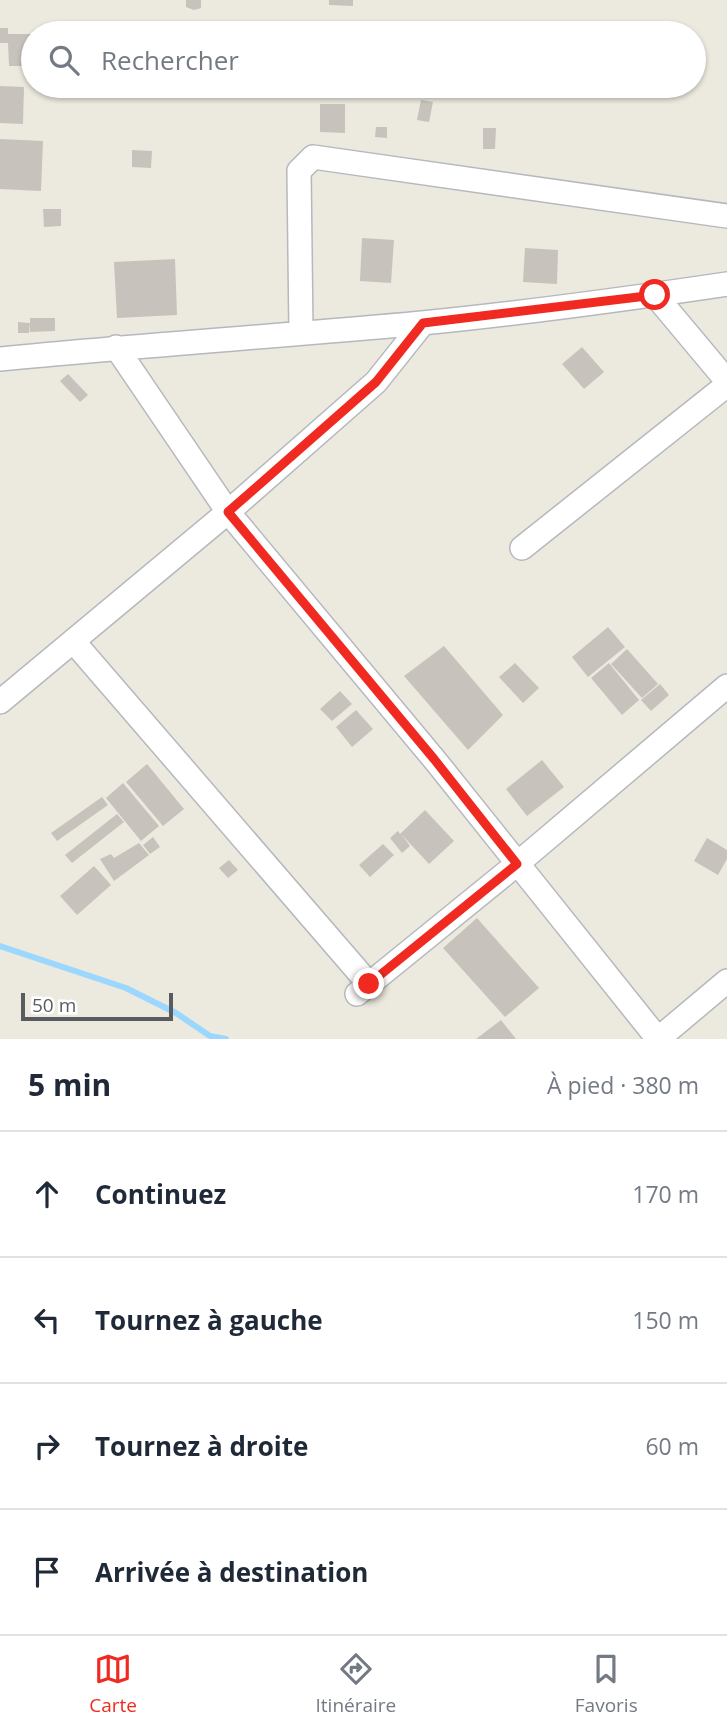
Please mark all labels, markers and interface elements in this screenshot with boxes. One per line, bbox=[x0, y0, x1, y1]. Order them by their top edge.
search box bbox=[21, 21, 706, 98]
icon: search bbox=[45, 41, 83, 79]
text: Rechercher bbox=[101, 42, 239, 78]
route start bbox=[639, 279, 670, 310]
route end bbox=[353, 968, 384, 999]
scale bar bbox=[21, 990, 173, 1022]
text: 50 m bbox=[32, 992, 76, 1018]
text: 5 min bbox=[28, 1064, 111, 1105]
text: À pied · 380 m bbox=[547, 1069, 699, 1101]
icon: ahead bbox=[28, 1175, 66, 1213]
text: Continuez bbox=[95, 1176, 226, 1212]
text: 170 m bbox=[632, 1178, 699, 1210]
icon: left bbox=[28, 1301, 66, 1339]
text: Tournez à gauche bbox=[95, 1302, 323, 1338]
text: 150 m bbox=[632, 1304, 699, 1336]
icon: right bbox=[28, 1427, 66, 1465]
text: Tournez à droite bbox=[95, 1428, 308, 1464]
text: 60 m bbox=[645, 1430, 699, 1462]
icon: arrive bbox=[28, 1553, 66, 1591]
text: Arrivée à destination bbox=[95, 1554, 368, 1590]
tab: Carte bbox=[89, 1650, 137, 1718]
tab: Itinéraire bbox=[316, 1650, 396, 1718]
tab: Favoris bbox=[575, 1650, 638, 1718]

